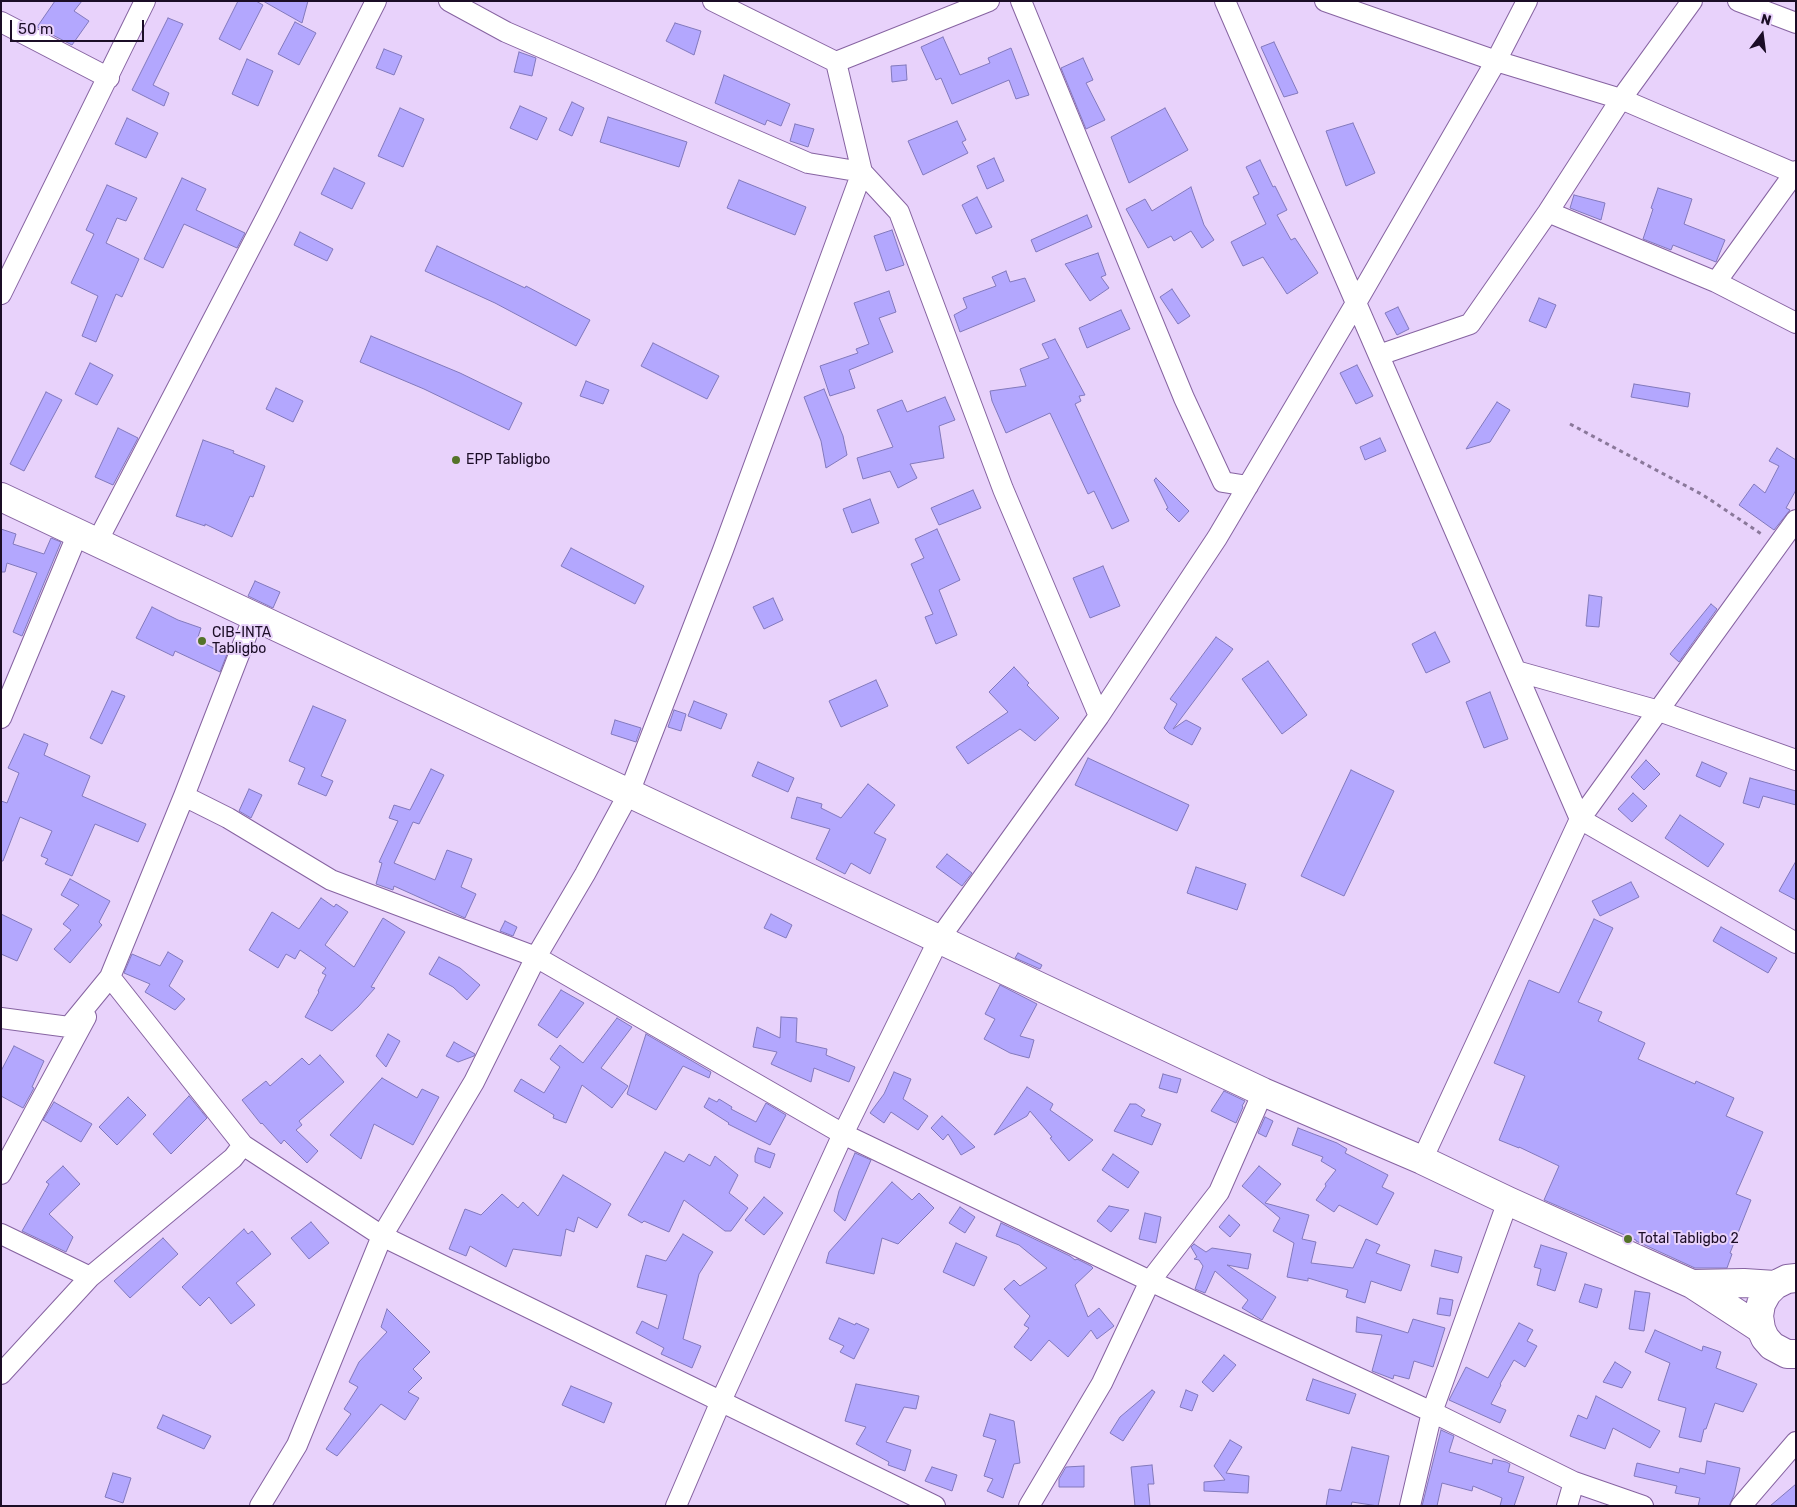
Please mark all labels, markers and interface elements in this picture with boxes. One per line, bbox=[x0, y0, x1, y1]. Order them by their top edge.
scale bar bbox=[12, 10, 146, 42]
north arrow bbox=[1737, 10, 1787, 60]
text: N bbox=[1759, 11, 1773, 30]
text: 50 m bbox=[18, 20, 53, 38]
place label: EPP Tabligbo bbox=[466, 452, 550, 468]
marker: EPP Tabligbo bbox=[450, 454, 462, 466]
place label: CIB-INTA Tabligbo bbox=[212, 625, 271, 658]
marker: CIB-INTA Tabligbo bbox=[196, 635, 208, 647]
place label: Total Tabligbo 2 bbox=[1638, 1231, 1739, 1247]
marker: Total Tabligbo 2 bbox=[1622, 1233, 1634, 1245]

